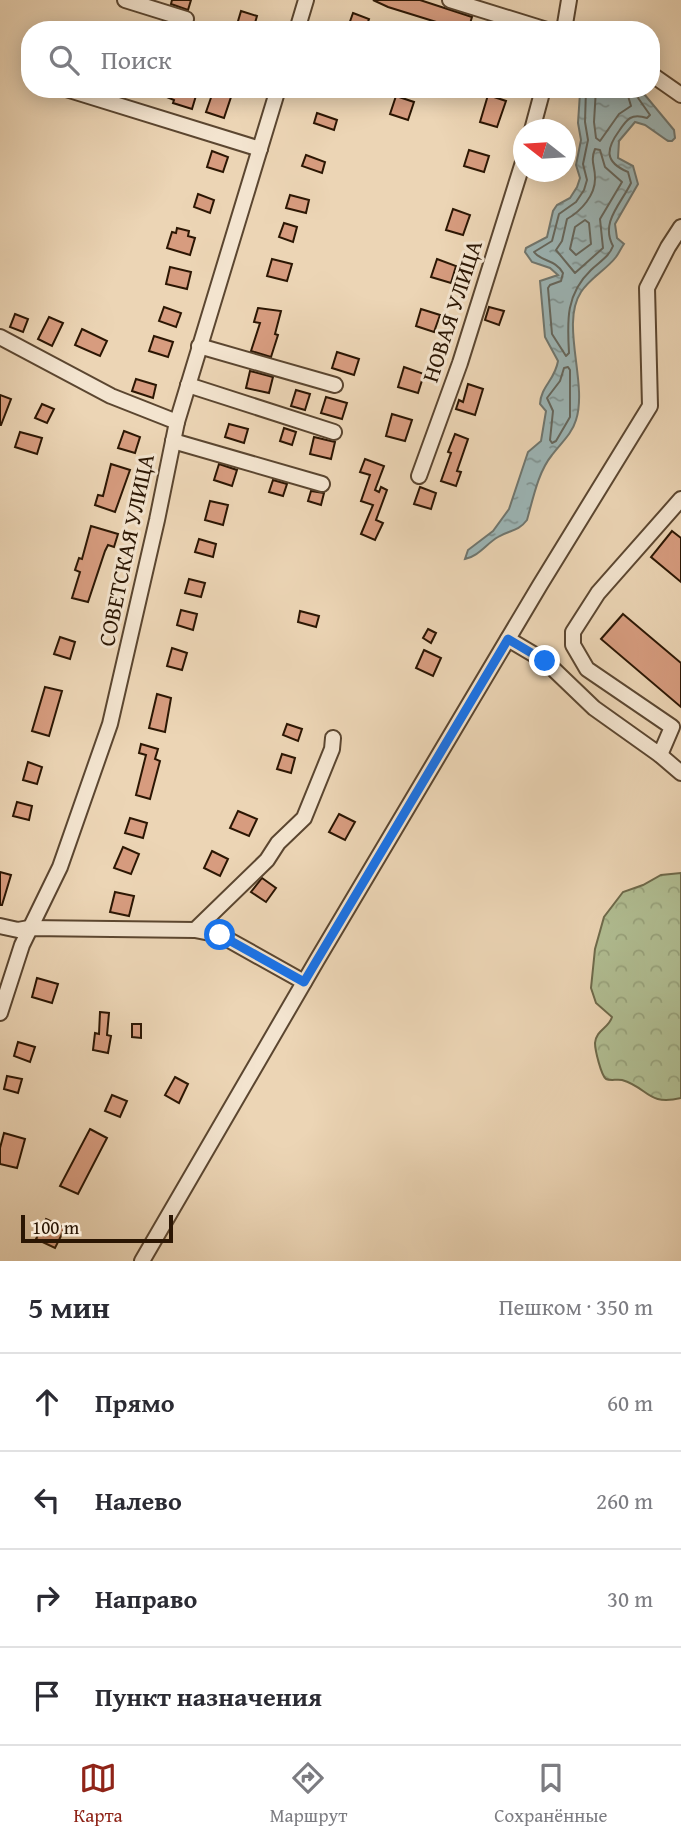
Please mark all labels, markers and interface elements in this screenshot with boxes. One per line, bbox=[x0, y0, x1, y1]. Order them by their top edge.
search box bbox=[21, 21, 660, 98]
text: Поиск bbox=[101, 40, 172, 79]
icon: search bbox=[45, 41, 83, 79]
north arrow bbox=[513, 119, 576, 182]
street label: НОВАЯ УЛИЦА bbox=[413, 235, 490, 386]
street label: СОВЕТСКАЯ УЛИЦА bbox=[89, 451, 162, 649]
route end bbox=[529, 645, 560, 676]
route start bbox=[204, 919, 235, 950]
scale bar bbox=[21, 1212, 173, 1244]
text: 100 m bbox=[32, 1213, 79, 1241]
text: 5 мин bbox=[28, 1285, 110, 1329]
text: Пешком · 350 m bbox=[499, 1290, 653, 1323]
icon: ahead bbox=[28, 1383, 66, 1421]
text: Прямо bbox=[95, 1383, 175, 1422]
text: 60 m bbox=[607, 1386, 653, 1419]
icon: left bbox=[28, 1481, 66, 1519]
text: Налево bbox=[95, 1481, 182, 1520]
text: 260 m bbox=[596, 1484, 653, 1517]
icon: right bbox=[28, 1579, 66, 1617]
text: Направо bbox=[95, 1579, 197, 1618]
text: 30 m bbox=[607, 1582, 653, 1615]
icon: arrive bbox=[28, 1677, 66, 1715]
text: Пункт назначения bbox=[95, 1677, 322, 1716]
tab: Карта bbox=[73, 1759, 123, 1829]
tab: Маршрут bbox=[270, 1759, 347, 1829]
tab: Сохранённые bbox=[494, 1759, 607, 1829]

